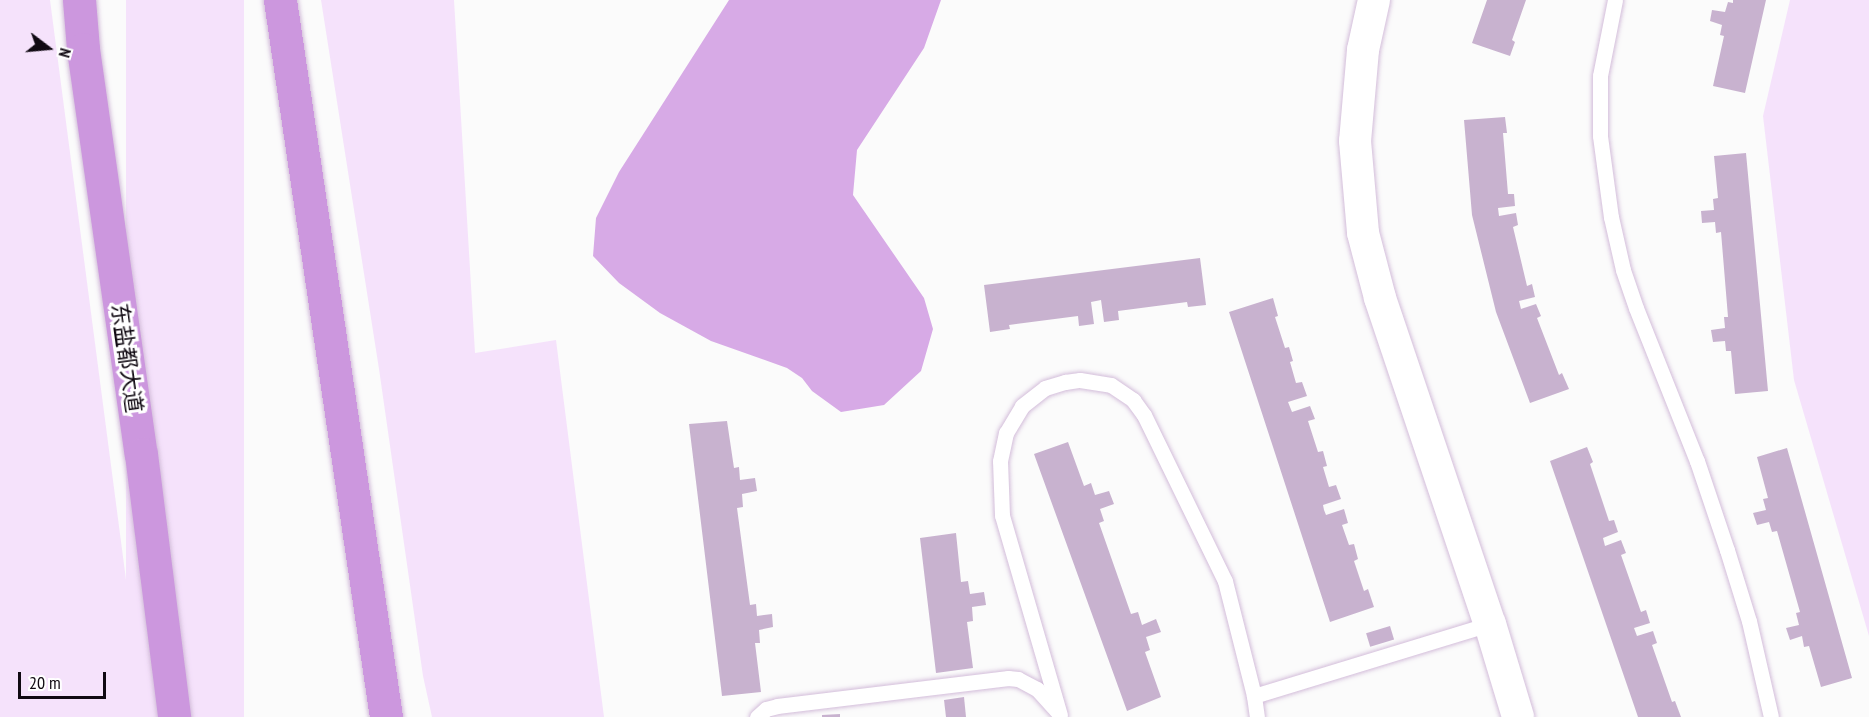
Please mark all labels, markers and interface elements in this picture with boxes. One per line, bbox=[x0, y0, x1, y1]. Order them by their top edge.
north arrow bbox=[18, 18, 78, 78]
text: N bbox=[55, 46, 76, 60]
street label: 东盐都大道 bbox=[106, 302, 148, 414]
scale bar bbox=[21, 660, 110, 698]
text: 20 m bbox=[29, 671, 61, 694]

